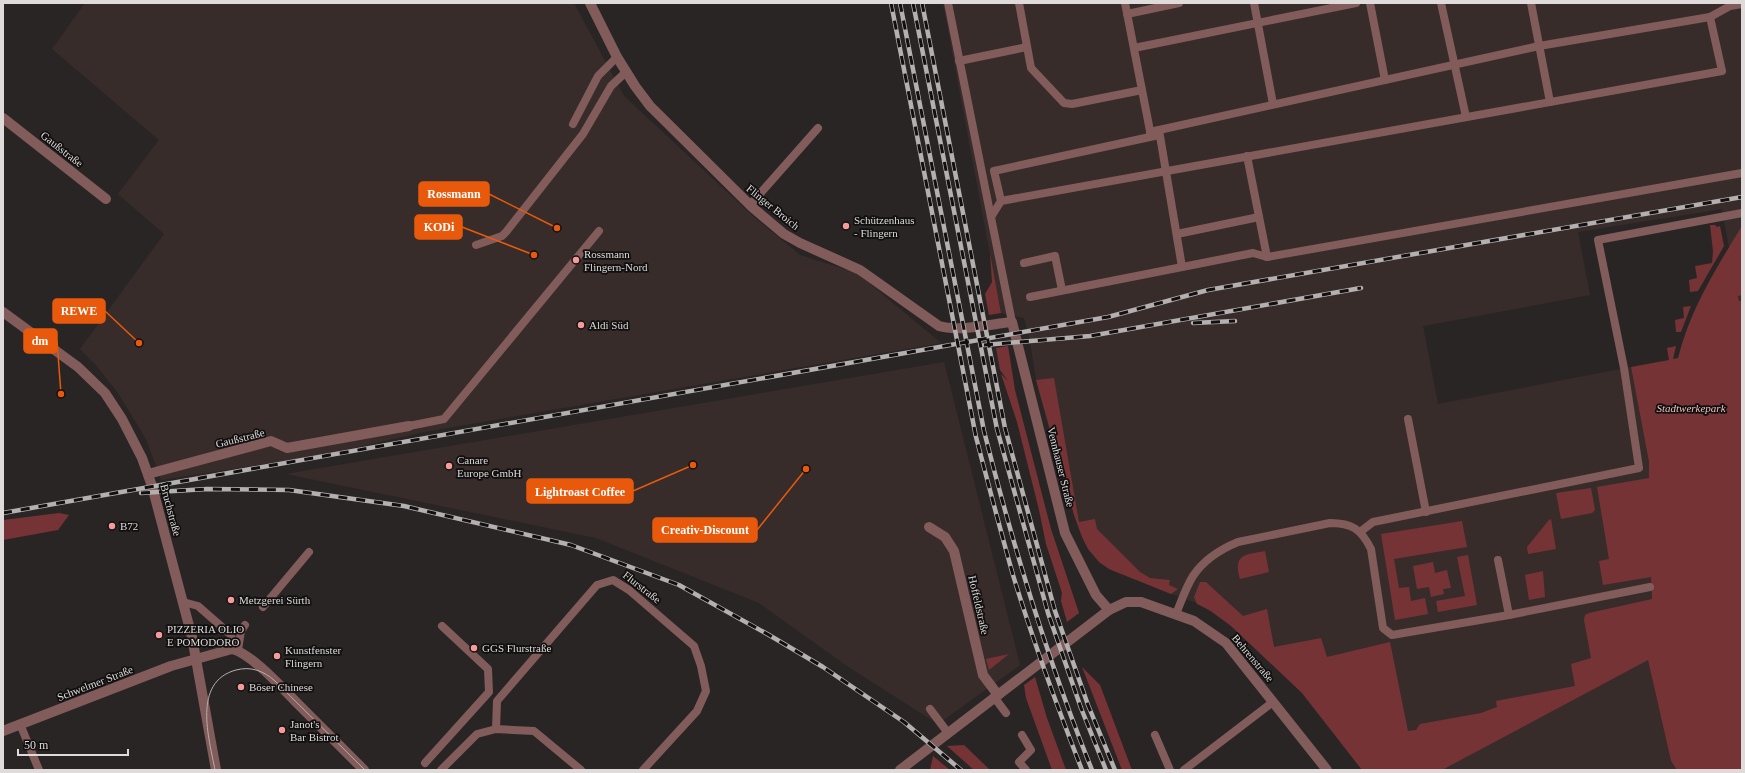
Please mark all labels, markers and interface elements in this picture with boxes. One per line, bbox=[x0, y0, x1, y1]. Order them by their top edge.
street label: Gaußstraße bbox=[39, 129, 86, 169]
callout: Rossmann bbox=[419, 182, 489, 206]
street label: Flinger Broich bbox=[744, 182, 802, 232]
text: Rossmann bbox=[427, 187, 481, 201]
place label: Schützenhaus - Flingern bbox=[854, 214, 914, 239]
callout: KODi bbox=[415, 215, 462, 239]
text: KODi bbox=[424, 220, 455, 234]
marker: Schützenhaus - Flingern bbox=[841, 221, 851, 231]
place label: Rossmann Flingern-Nord bbox=[584, 248, 648, 273]
marker: Rossmann Flingern-Nord bbox=[571, 255, 581, 265]
callout: REWE bbox=[53, 299, 105, 323]
text: REWE bbox=[61, 304, 97, 318]
place label: Aldi Süd bbox=[589, 319, 629, 331]
marker: Aldi Süd bbox=[576, 320, 586, 330]
callout: dm bbox=[24, 329, 57, 353]
text: dm bbox=[32, 334, 48, 348]
park label: Stadtwerkepark bbox=[1656, 402, 1727, 414]
street label: Gaußstraße bbox=[214, 426, 266, 450]
street label: Vennhauser Straße bbox=[1045, 426, 1077, 508]
place label: Canare Europe GmbH bbox=[457, 454, 522, 479]
marker: Canare Europe GmbH bbox=[444, 461, 454, 471]
callout: Lightroast Coffee bbox=[527, 479, 633, 503]
street label: Bruchstraße bbox=[158, 483, 184, 537]
text: Lightroast Coffee bbox=[535, 485, 626, 499]
callout: Creativ-Discount bbox=[653, 518, 757, 542]
place label: B72 bbox=[120, 520, 138, 532]
marker: B72 bbox=[107, 521, 117, 531]
text: Creativ-Discount bbox=[661, 523, 749, 537]
street label: Flurstraße bbox=[621, 569, 663, 606]
street label: Hoffeldstraße bbox=[966, 574, 992, 636]
place label: Metzgerei Sürth bbox=[239, 594, 311, 606]
marker: Metzgerei Sürth bbox=[226, 595, 236, 605]
place label: PIZZERIA OLIO E POMODORO bbox=[167, 623, 244, 648]
marker: PIZZERIA OLIO E POMODORO bbox=[154, 630, 164, 640]
street label: Behrenstraße bbox=[1230, 632, 1276, 684]
place label: GGS Flurstraße bbox=[482, 642, 551, 654]
marker: GGS Flurstraße bbox=[469, 643, 479, 653]
place label: Kunstfenster Flingern bbox=[285, 644, 342, 669]
marker: Kunstfenster Flingern bbox=[272, 651, 282, 661]
street label: Schwelmer Straße bbox=[55, 663, 135, 703]
place label: Böser Chinese bbox=[249, 681, 313, 693]
marker: Böser Chinese bbox=[236, 682, 246, 692]
place label: Janot's Bar Bistrot bbox=[290, 718, 339, 743]
marker: Janot's Bar Bistrot bbox=[277, 725, 287, 735]
scale bar bbox=[18, 731, 128, 757]
text: 50 m bbox=[24, 738, 49, 752]

